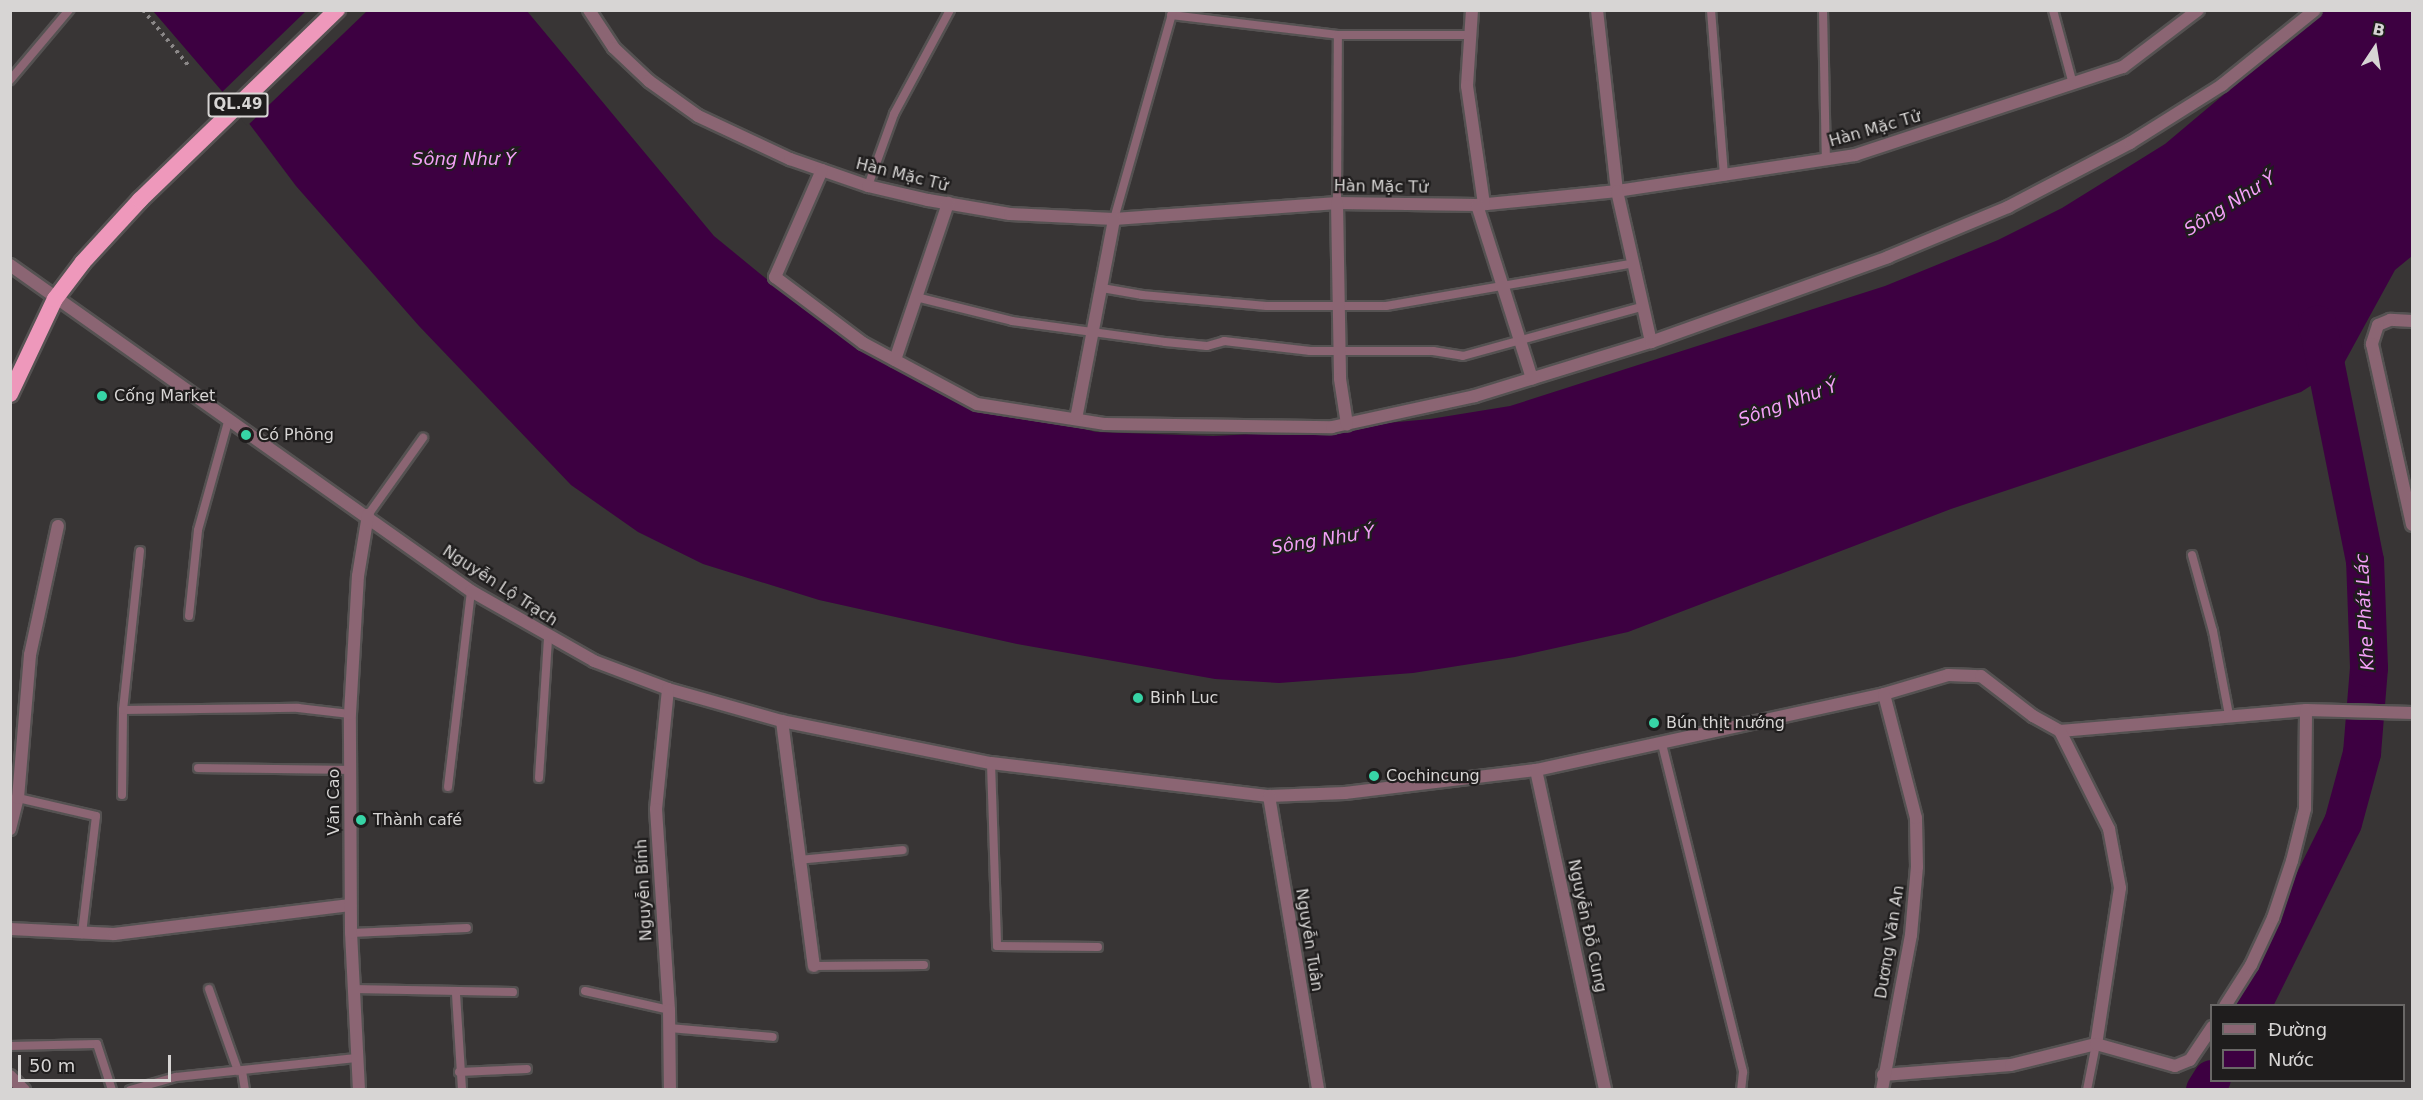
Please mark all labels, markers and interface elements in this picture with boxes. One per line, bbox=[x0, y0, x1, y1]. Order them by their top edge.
north arrow bbox=[2345, 18, 2405, 78]
text: B bbox=[2371, 19, 2387, 40]
road number: QL.49 bbox=[206, 93, 270, 117]
street label: Hàn Mặc Tử bbox=[1827, 107, 1923, 151]
water label: Sông Như Ý bbox=[412, 148, 516, 170]
street label: Hàn Mặc Tử bbox=[854, 154, 950, 196]
water label: Sông Như Ý bbox=[2180, 167, 2280, 241]
street label: Hàn Mặc Tử bbox=[1334, 177, 1428, 197]
water label: Sông Như Ý bbox=[1735, 375, 1841, 431]
place label: Cống Market bbox=[114, 386, 215, 406]
marker: Cống Market bbox=[95, 389, 109, 403]
place label: Có Phōng bbox=[258, 425, 334, 445]
marker: Có Phōng bbox=[239, 428, 253, 442]
water label: Sông Như Ý bbox=[1270, 521, 1376, 559]
street label: Nguyễn Lộ Trạch bbox=[439, 542, 561, 630]
water label: Khe Phát Lác bbox=[2351, 553, 2379, 671]
place label: Binh Luc bbox=[1150, 688, 1218, 708]
marker: Binh Luc bbox=[1131, 691, 1145, 705]
place label: Bún thịt nướng bbox=[1666, 713, 1785, 733]
marker: Bún thịt nướng bbox=[1647, 716, 1661, 730]
place label: Cochincung bbox=[1386, 766, 1480, 786]
street label: Văn Cao bbox=[324, 769, 344, 835]
marker: Cochincung bbox=[1367, 769, 1381, 783]
place label: Thành café bbox=[373, 810, 462, 830]
marker: Thành café bbox=[354, 813, 368, 827]
street label: Nguyễn Bính bbox=[632, 838, 656, 942]
street label: Nguyễn Đỗ Cung bbox=[1564, 858, 1610, 994]
street label: Dương Văn An bbox=[1872, 884, 1908, 1000]
street label: Nguyễn Tuân bbox=[1291, 887, 1327, 993]
legend bbox=[2210, 1004, 2405, 1082]
text: Đường bbox=[2268, 1019, 2327, 1040]
scale bar bbox=[21, 1043, 174, 1081]
text: Nước bbox=[2268, 1049, 2314, 1070]
text: 50 m bbox=[29, 1055, 75, 1076]

